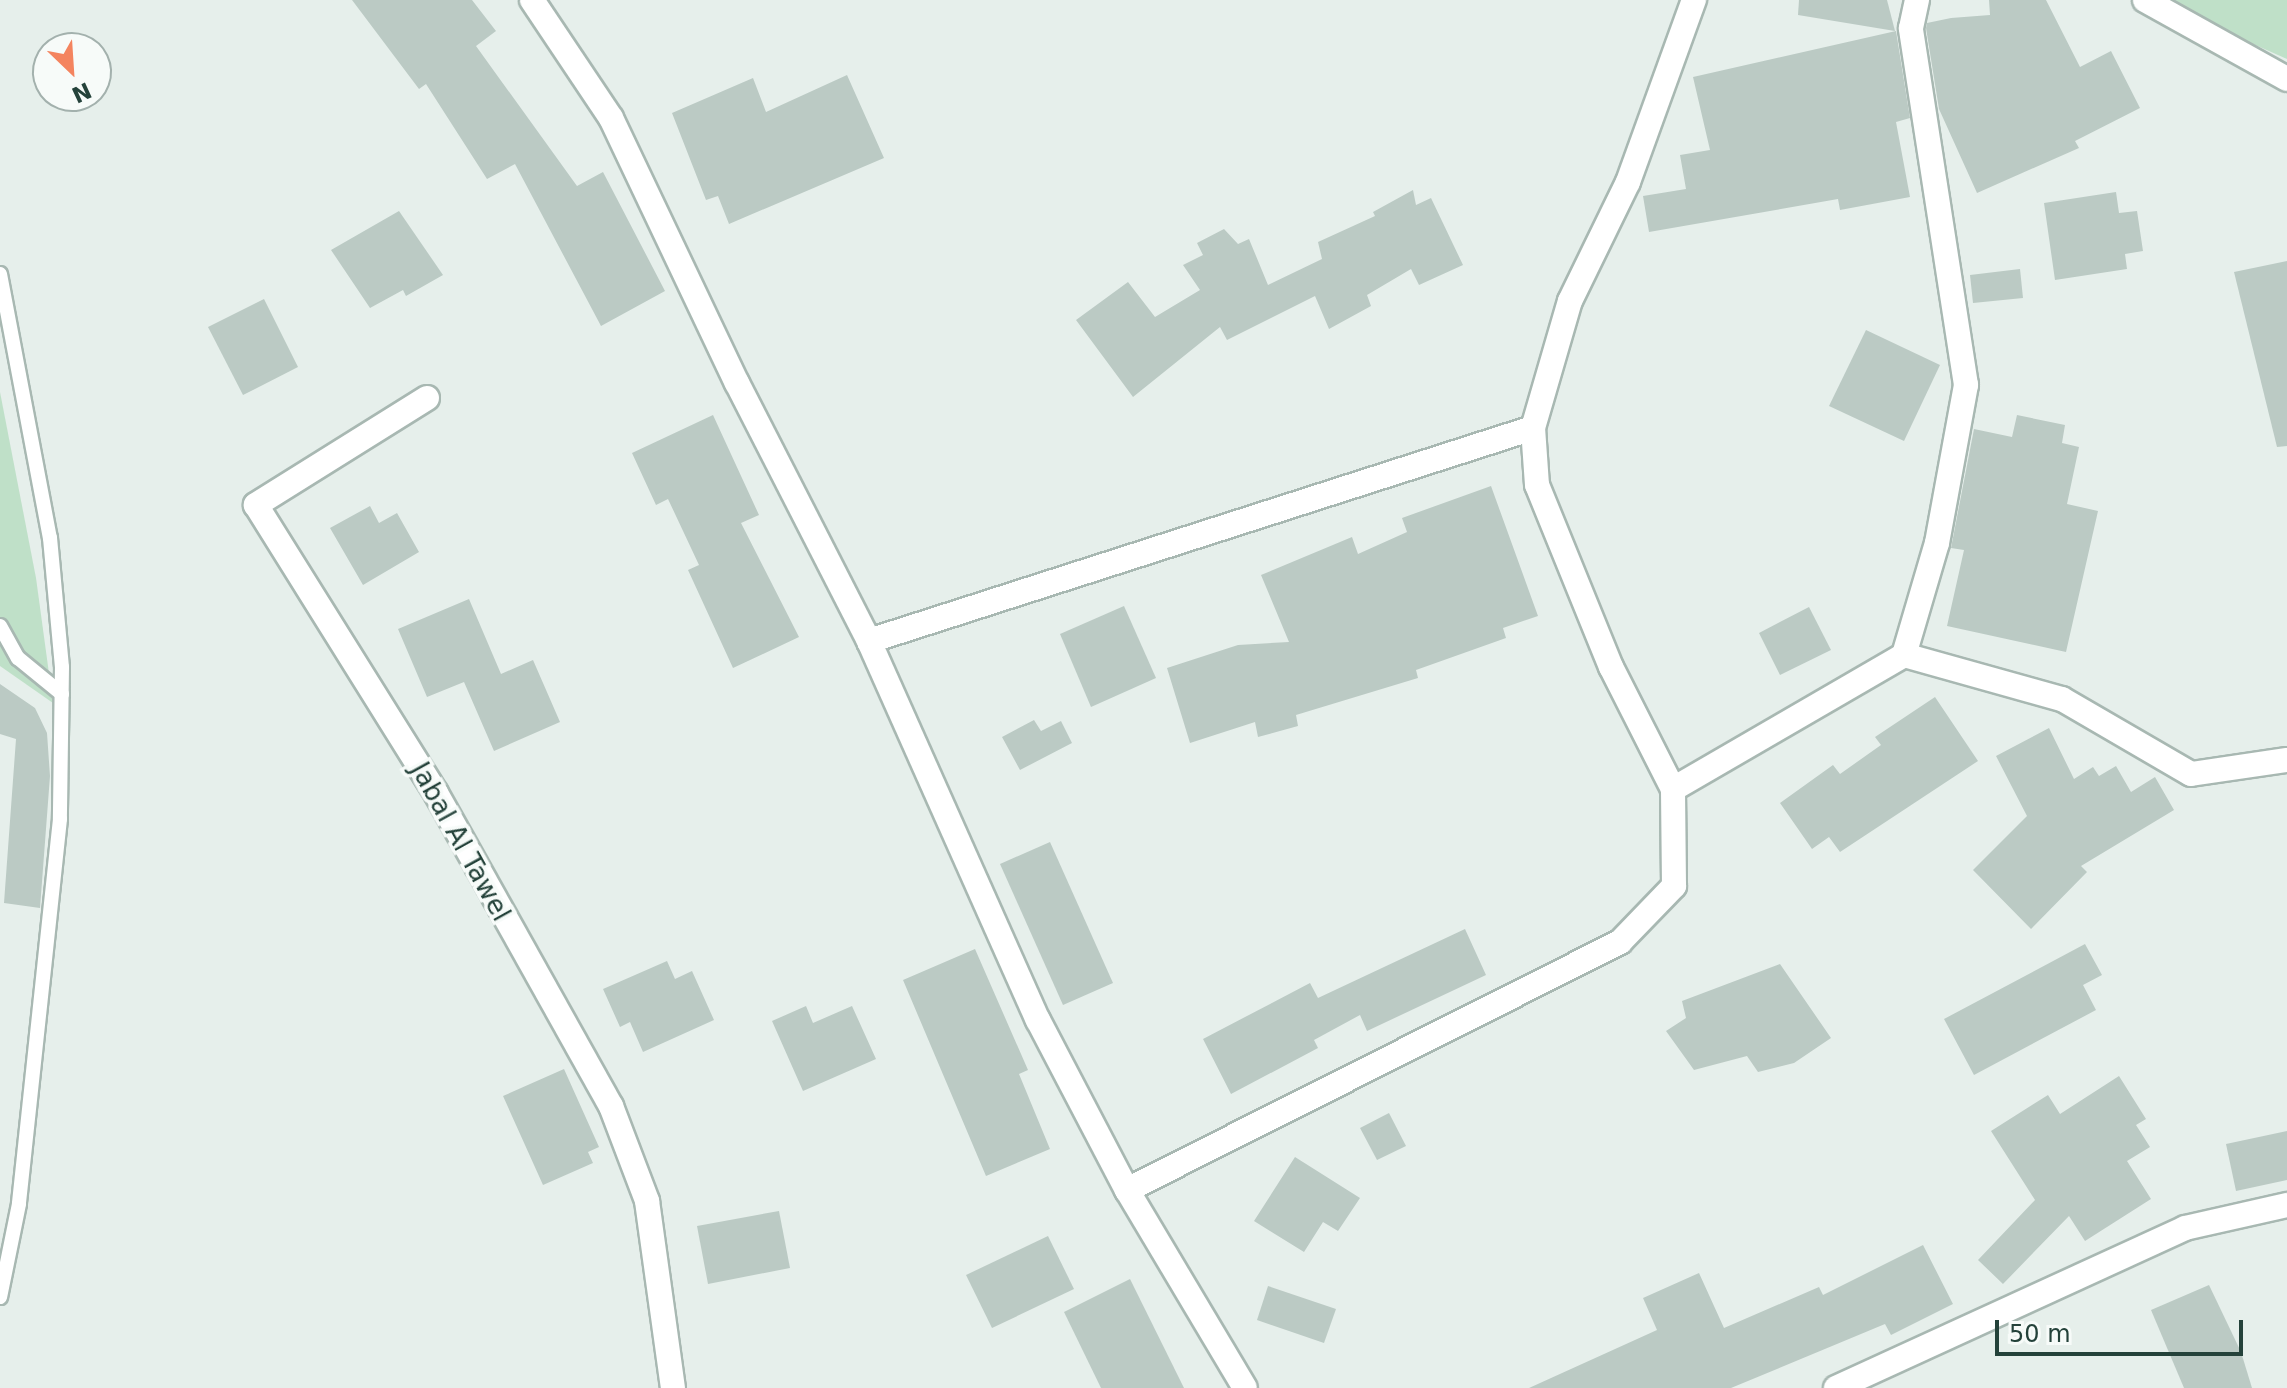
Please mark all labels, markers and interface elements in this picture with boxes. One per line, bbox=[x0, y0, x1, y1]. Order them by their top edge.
north arrow bbox=[32, 32, 112, 112]
text: N bbox=[68, 77, 95, 108]
street label: Jabal Al Tawel bbox=[403, 757, 517, 927]
scale bar bbox=[1999, 1304, 2247, 1354]
text: 50 m bbox=[2009, 1320, 2071, 1348]

